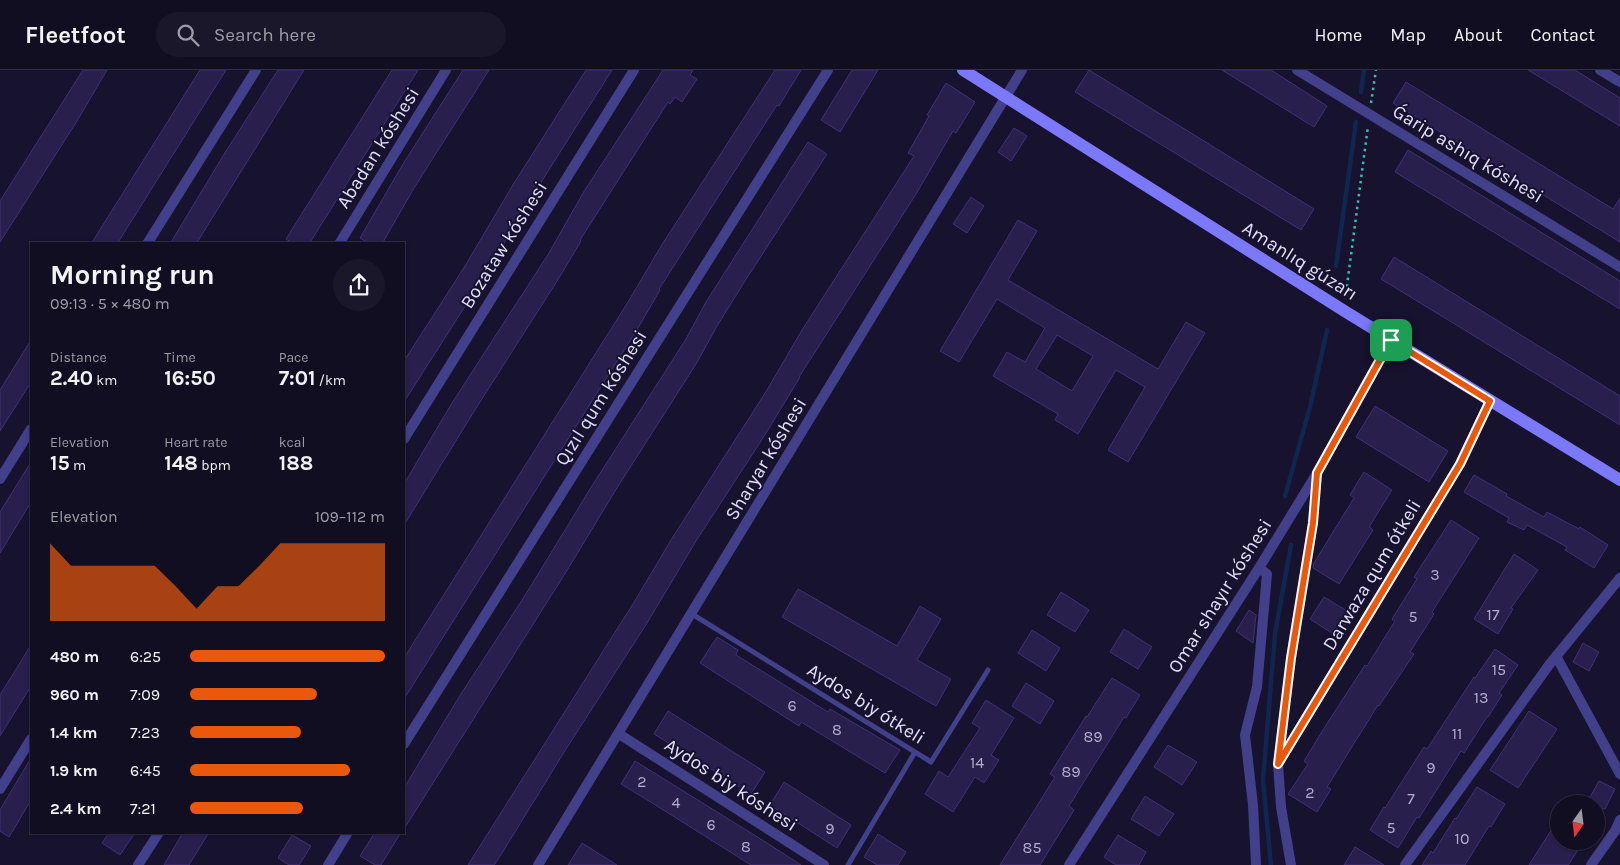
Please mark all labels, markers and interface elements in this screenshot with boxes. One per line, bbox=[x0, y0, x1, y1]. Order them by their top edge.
search box bbox=[156, 12, 506, 57]
text: Fleetfoot bbox=[25, 21, 126, 49]
icon: search bbox=[174, 21, 202, 49]
text: Search here bbox=[214, 24, 316, 46]
text: Home bbox=[1314, 24, 1362, 46]
text: Map bbox=[1390, 24, 1426, 46]
text: About bbox=[1454, 24, 1503, 46]
text: Contact bbox=[1531, 24, 1595, 46]
street label: Abadan kóshesi bbox=[332, 84, 424, 212]
street label: Ǵarip ashıq kóshesi bbox=[1389, 100, 1548, 208]
street label: Bozataw kóshesi bbox=[456, 177, 552, 313]
street label: Amanlıq gúzarı bbox=[1238, 217, 1362, 305]
text: Morning run bbox=[50, 258, 215, 291]
button: share bbox=[333, 259, 385, 311]
text: 09:13 · 5 × 480 m bbox=[50, 294, 170, 313]
pin bbox=[1370, 319, 1412, 361]
street label: Qızıl qum kóshesi bbox=[550, 326, 652, 470]
icon: arrive bbox=[1377, 326, 1405, 354]
text: Distance bbox=[50, 349, 107, 366]
text: Time bbox=[164, 349, 196, 366]
text: Pace bbox=[279, 349, 309, 366]
text: 2.40 bbox=[50, 366, 93, 390]
text: 16:50 bbox=[164, 366, 216, 390]
text: 7:01 bbox=[279, 366, 316, 390]
text: km bbox=[93, 372, 117, 389]
text: /km bbox=[316, 372, 346, 389]
street label: Sharyar kóshesi bbox=[721, 394, 811, 524]
text: Elevation bbox=[50, 434, 109, 451]
text: Heart rate bbox=[164, 434, 227, 451]
text: kcal bbox=[279, 434, 305, 451]
text: 15 bbox=[50, 451, 70, 475]
text: 148 bbox=[164, 451, 198, 475]
text: 188 bbox=[279, 451, 313, 475]
text: m bbox=[70, 457, 86, 474]
text: bpm bbox=[198, 457, 231, 474]
street label: Darwaza qum ótkeli bbox=[1318, 496, 1426, 654]
text: Elevation bbox=[50, 507, 118, 526]
text: 109–112 m bbox=[315, 507, 385, 526]
street label: Omar shayır kóshesi bbox=[1164, 515, 1276, 677]
house number: 3 bbox=[1430, 565, 1440, 584]
house number: 17 bbox=[1487, 605, 1500, 624]
house number: 5 bbox=[1408, 607, 1418, 626]
text: 480 m bbox=[50, 647, 99, 666]
text: 6:25 bbox=[130, 647, 161, 666]
street label: Aydos biy ótkeli bbox=[803, 659, 929, 749]
house number: 15 bbox=[1492, 660, 1506, 679]
text: 960 m bbox=[50, 685, 99, 704]
text: 7:09 bbox=[130, 685, 160, 704]
house number: 13 bbox=[1474, 688, 1488, 707]
house number: 6 bbox=[787, 696, 797, 715]
house number: 8 bbox=[832, 720, 842, 739]
text: 1.4 km bbox=[50, 723, 97, 742]
text: 7:23 bbox=[130, 723, 160, 742]
house number: 11 bbox=[1452, 724, 1462, 743]
house number: 89 bbox=[1083, 727, 1103, 746]
street label: Aydos biy kóshesi bbox=[661, 734, 801, 836]
house number: 14 bbox=[970, 753, 984, 772]
house number: 9 bbox=[1426, 758, 1436, 777]
text: 1.9 km bbox=[50, 761, 98, 780]
text: 6:45 bbox=[130, 761, 161, 780]
house number: 89 bbox=[1061, 762, 1081, 781]
house number: 2 bbox=[637, 772, 647, 791]
house number: 2 bbox=[1305, 783, 1315, 802]
house number: 7 bbox=[1407, 789, 1415, 808]
house number: 4 bbox=[672, 793, 681, 812]
north arrow bbox=[1550, 795, 1605, 850]
map controls bbox=[1550, 795, 1605, 850]
text: 2.4 km bbox=[50, 799, 101, 818]
text: 7:21 bbox=[130, 799, 156, 818]
house number: 6 bbox=[706, 815, 716, 834]
house number: 5 bbox=[1386, 818, 1396, 837]
house number: 9 bbox=[825, 819, 835, 838]
house number: 10 bbox=[1455, 829, 1469, 848]
house number: 8 bbox=[741, 837, 751, 856]
house number: 85 bbox=[1023, 838, 1041, 857]

